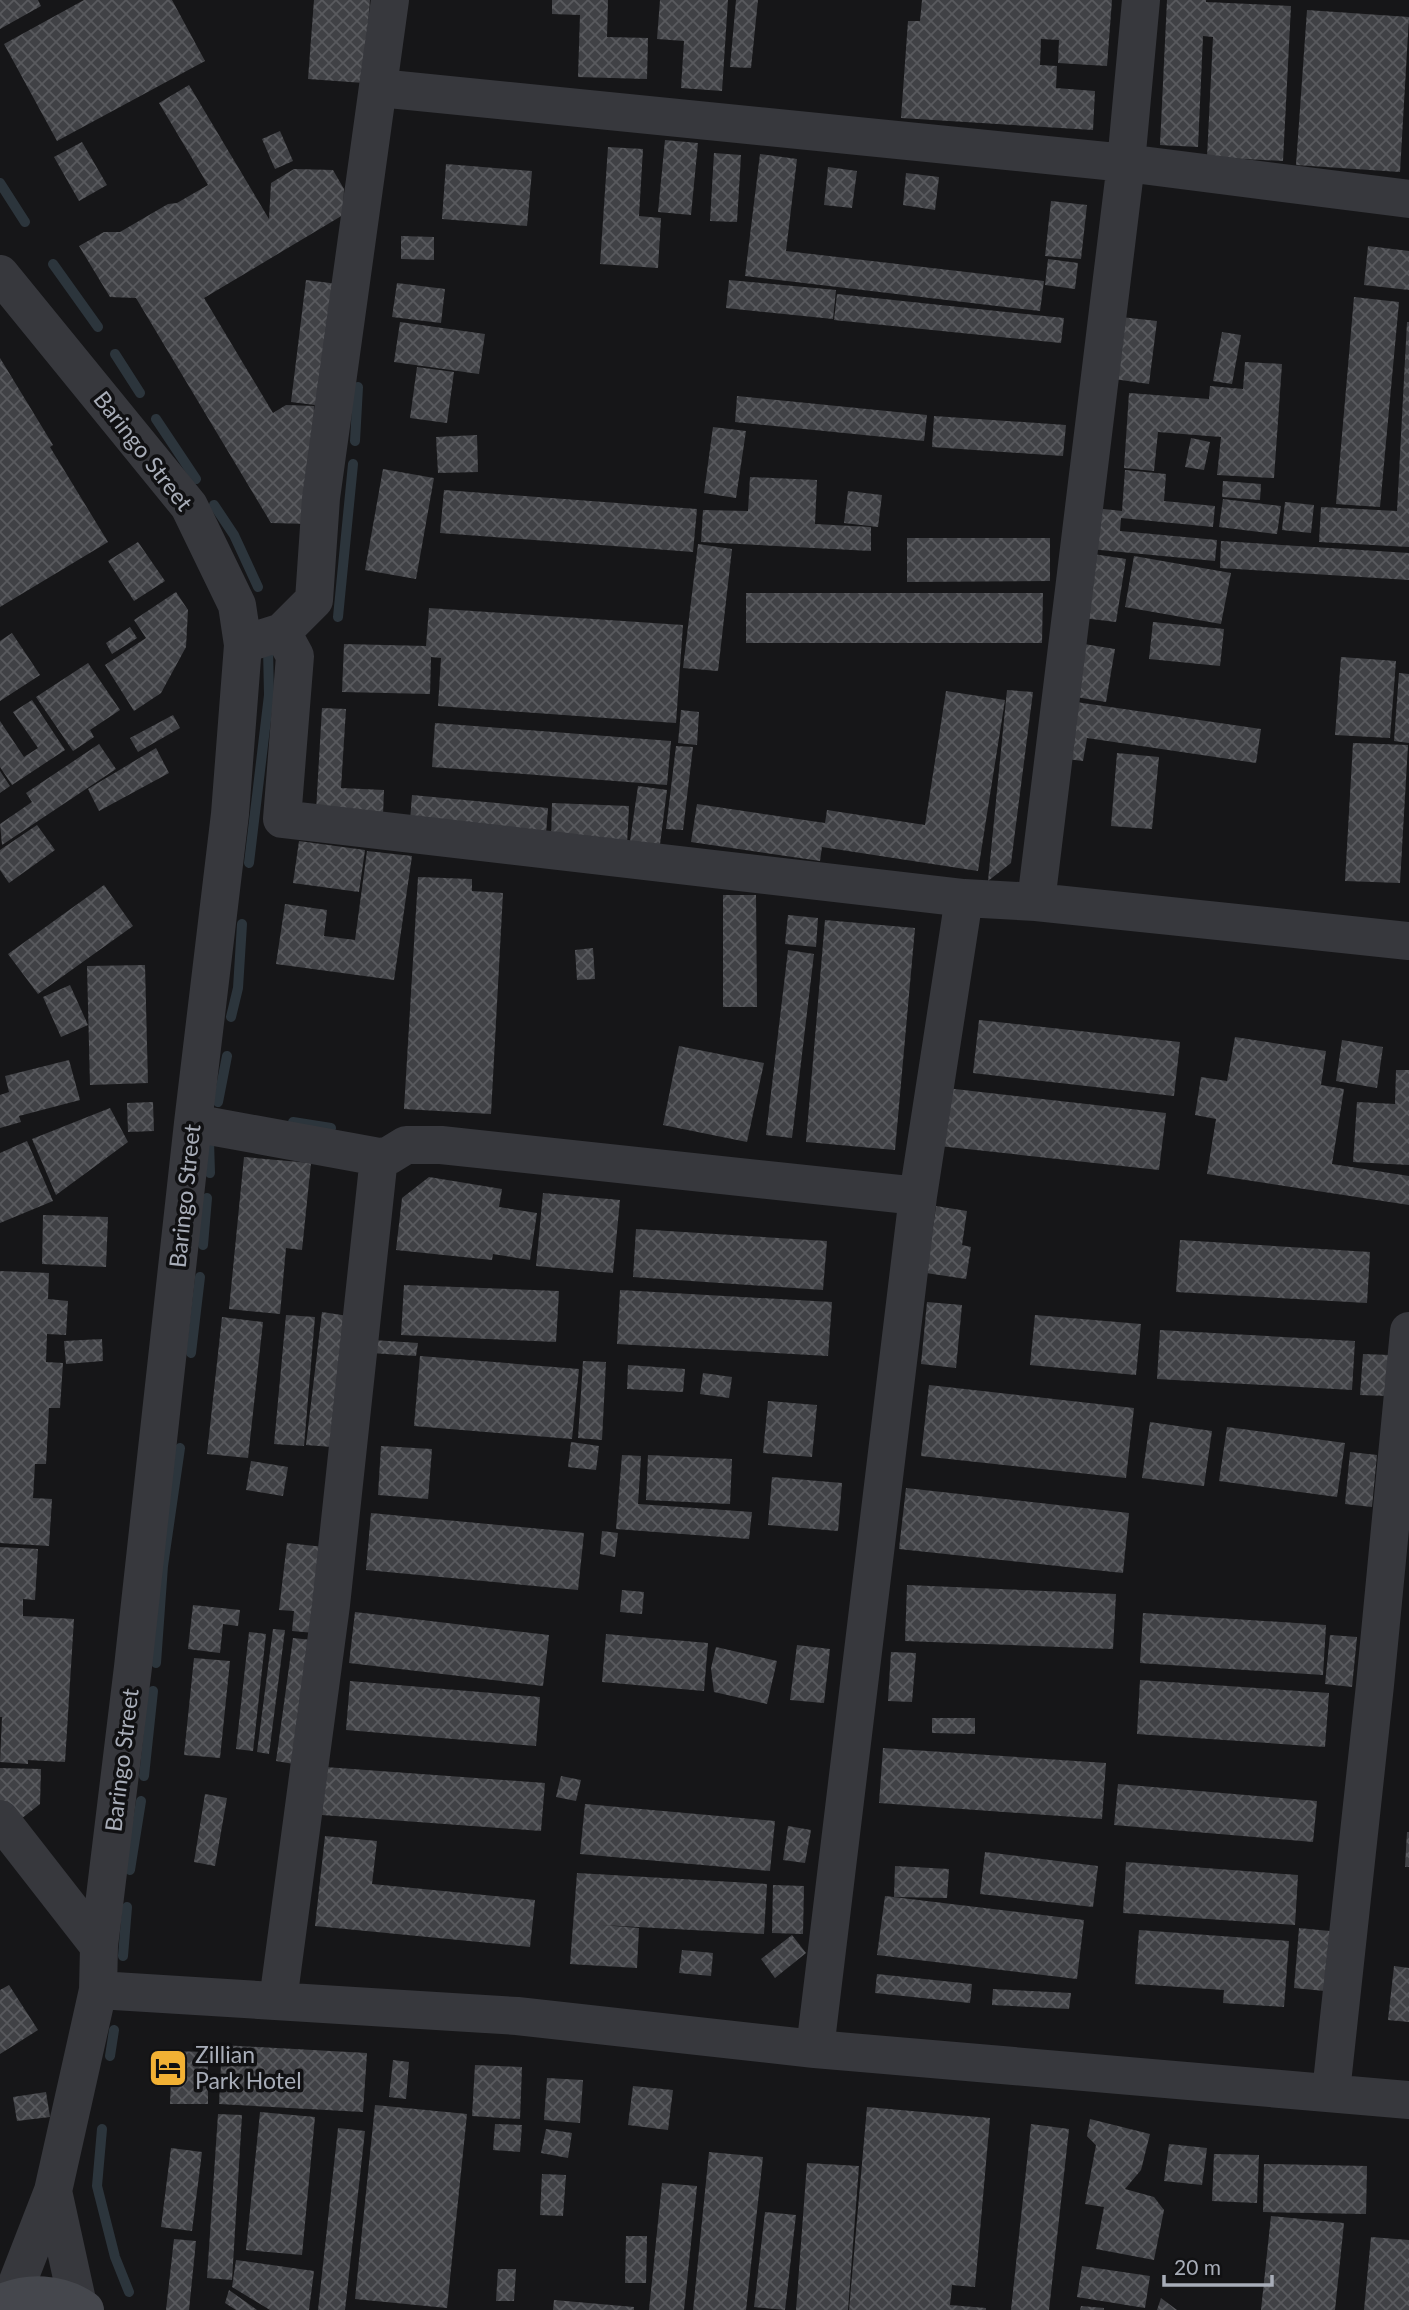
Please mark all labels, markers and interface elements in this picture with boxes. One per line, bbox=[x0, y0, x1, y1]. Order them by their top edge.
street label: Baringo Street bbox=[88, 385, 200, 516]
street label: Baringo Street bbox=[163, 1122, 206, 1269]
street label: Baringo Street bbox=[98, 1686, 144, 1833]
place label: Zillian Park Hotel bbox=[195, 2040, 302, 2094]
hotel icon: Zillian Park Hotel bbox=[147, 2047, 189, 2089]
scale bar bbox=[1164, 2244, 1272, 2288]
text: 20 m bbox=[1174, 2254, 1221, 2279]

